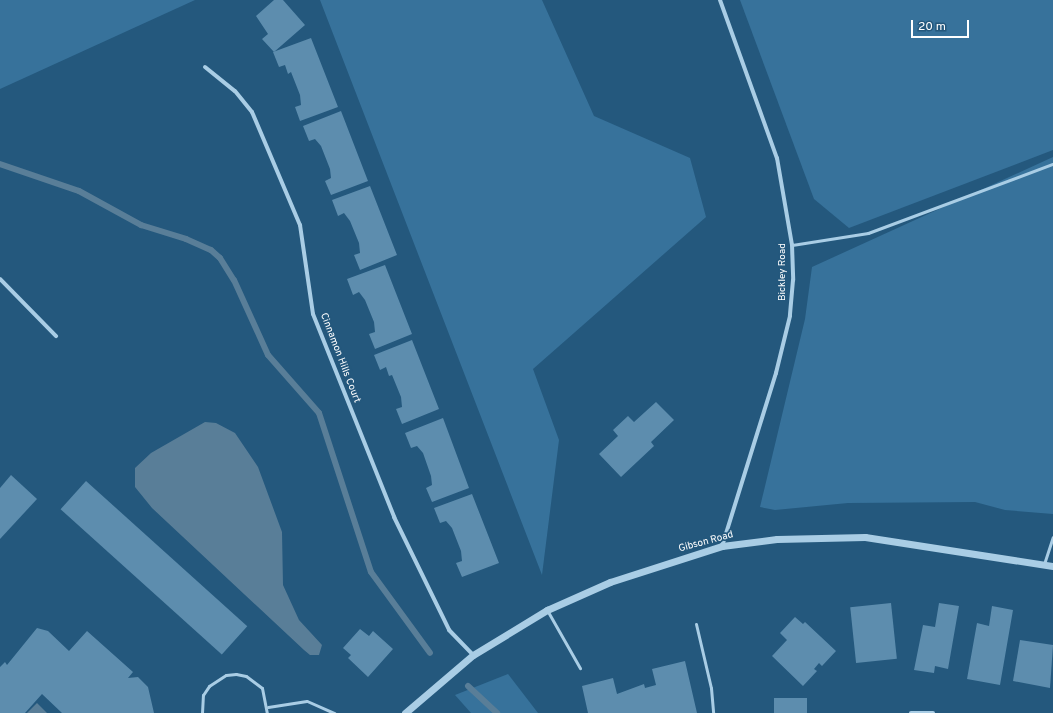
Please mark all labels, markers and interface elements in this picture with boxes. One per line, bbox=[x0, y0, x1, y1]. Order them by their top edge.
scale bar bbox=[913, 12, 971, 38]
text: 20 m bbox=[918, 19, 946, 35]
street label: Bickley Road bbox=[777, 243, 789, 301]
street label: Cinnamon Hills Court bbox=[317, 311, 363, 405]
street label: Gibson Road bbox=[677, 529, 735, 555]

